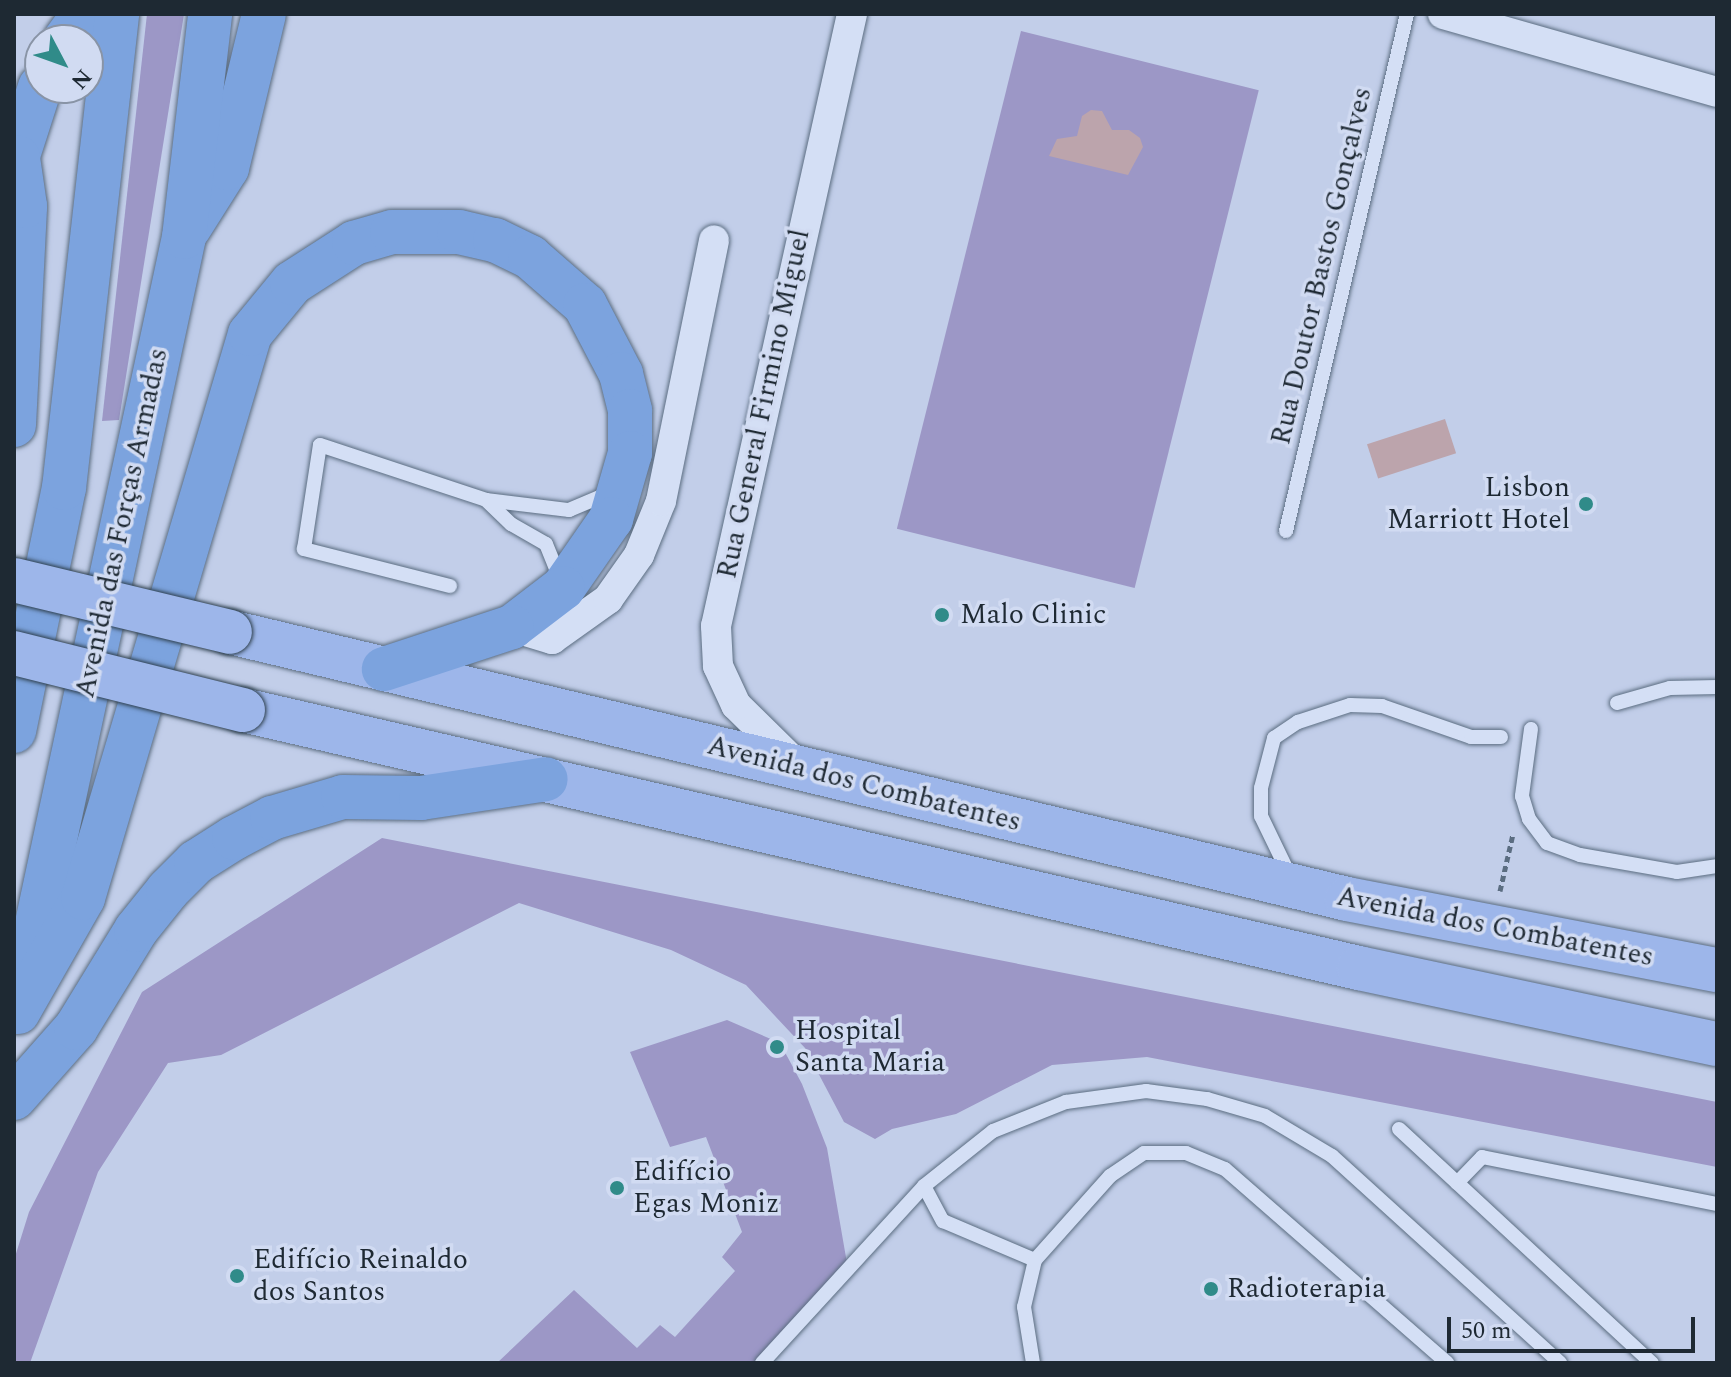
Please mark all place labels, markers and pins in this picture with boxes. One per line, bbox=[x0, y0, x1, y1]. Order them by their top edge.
place label: Lisbon Marriott Hotel bbox=[1387, 471, 1570, 537]
marker: Lisbon Marriott Hotel bbox=[1577, 495, 1595, 513]
place label: Malo Clinic bbox=[960, 598, 1106, 632]
marker: Malo Clinic bbox=[931, 604, 953, 626]
place label: Hospital Santa Maria bbox=[795, 1014, 945, 1080]
marker: Hospital Santa Maria bbox=[766, 1036, 788, 1058]
place label: Edifício Egas Moniz bbox=[633, 1155, 779, 1221]
marker: Edifício Egas Moniz bbox=[608, 1179, 626, 1197]
place label: Edifício Reinaldo dos Santos bbox=[253, 1243, 468, 1309]
marker: Edifício Reinaldo dos Santos bbox=[228, 1267, 246, 1285]
place label: Radioterapia bbox=[1227, 1272, 1386, 1306]
marker: Radioterapia bbox=[1202, 1280, 1220, 1298]

